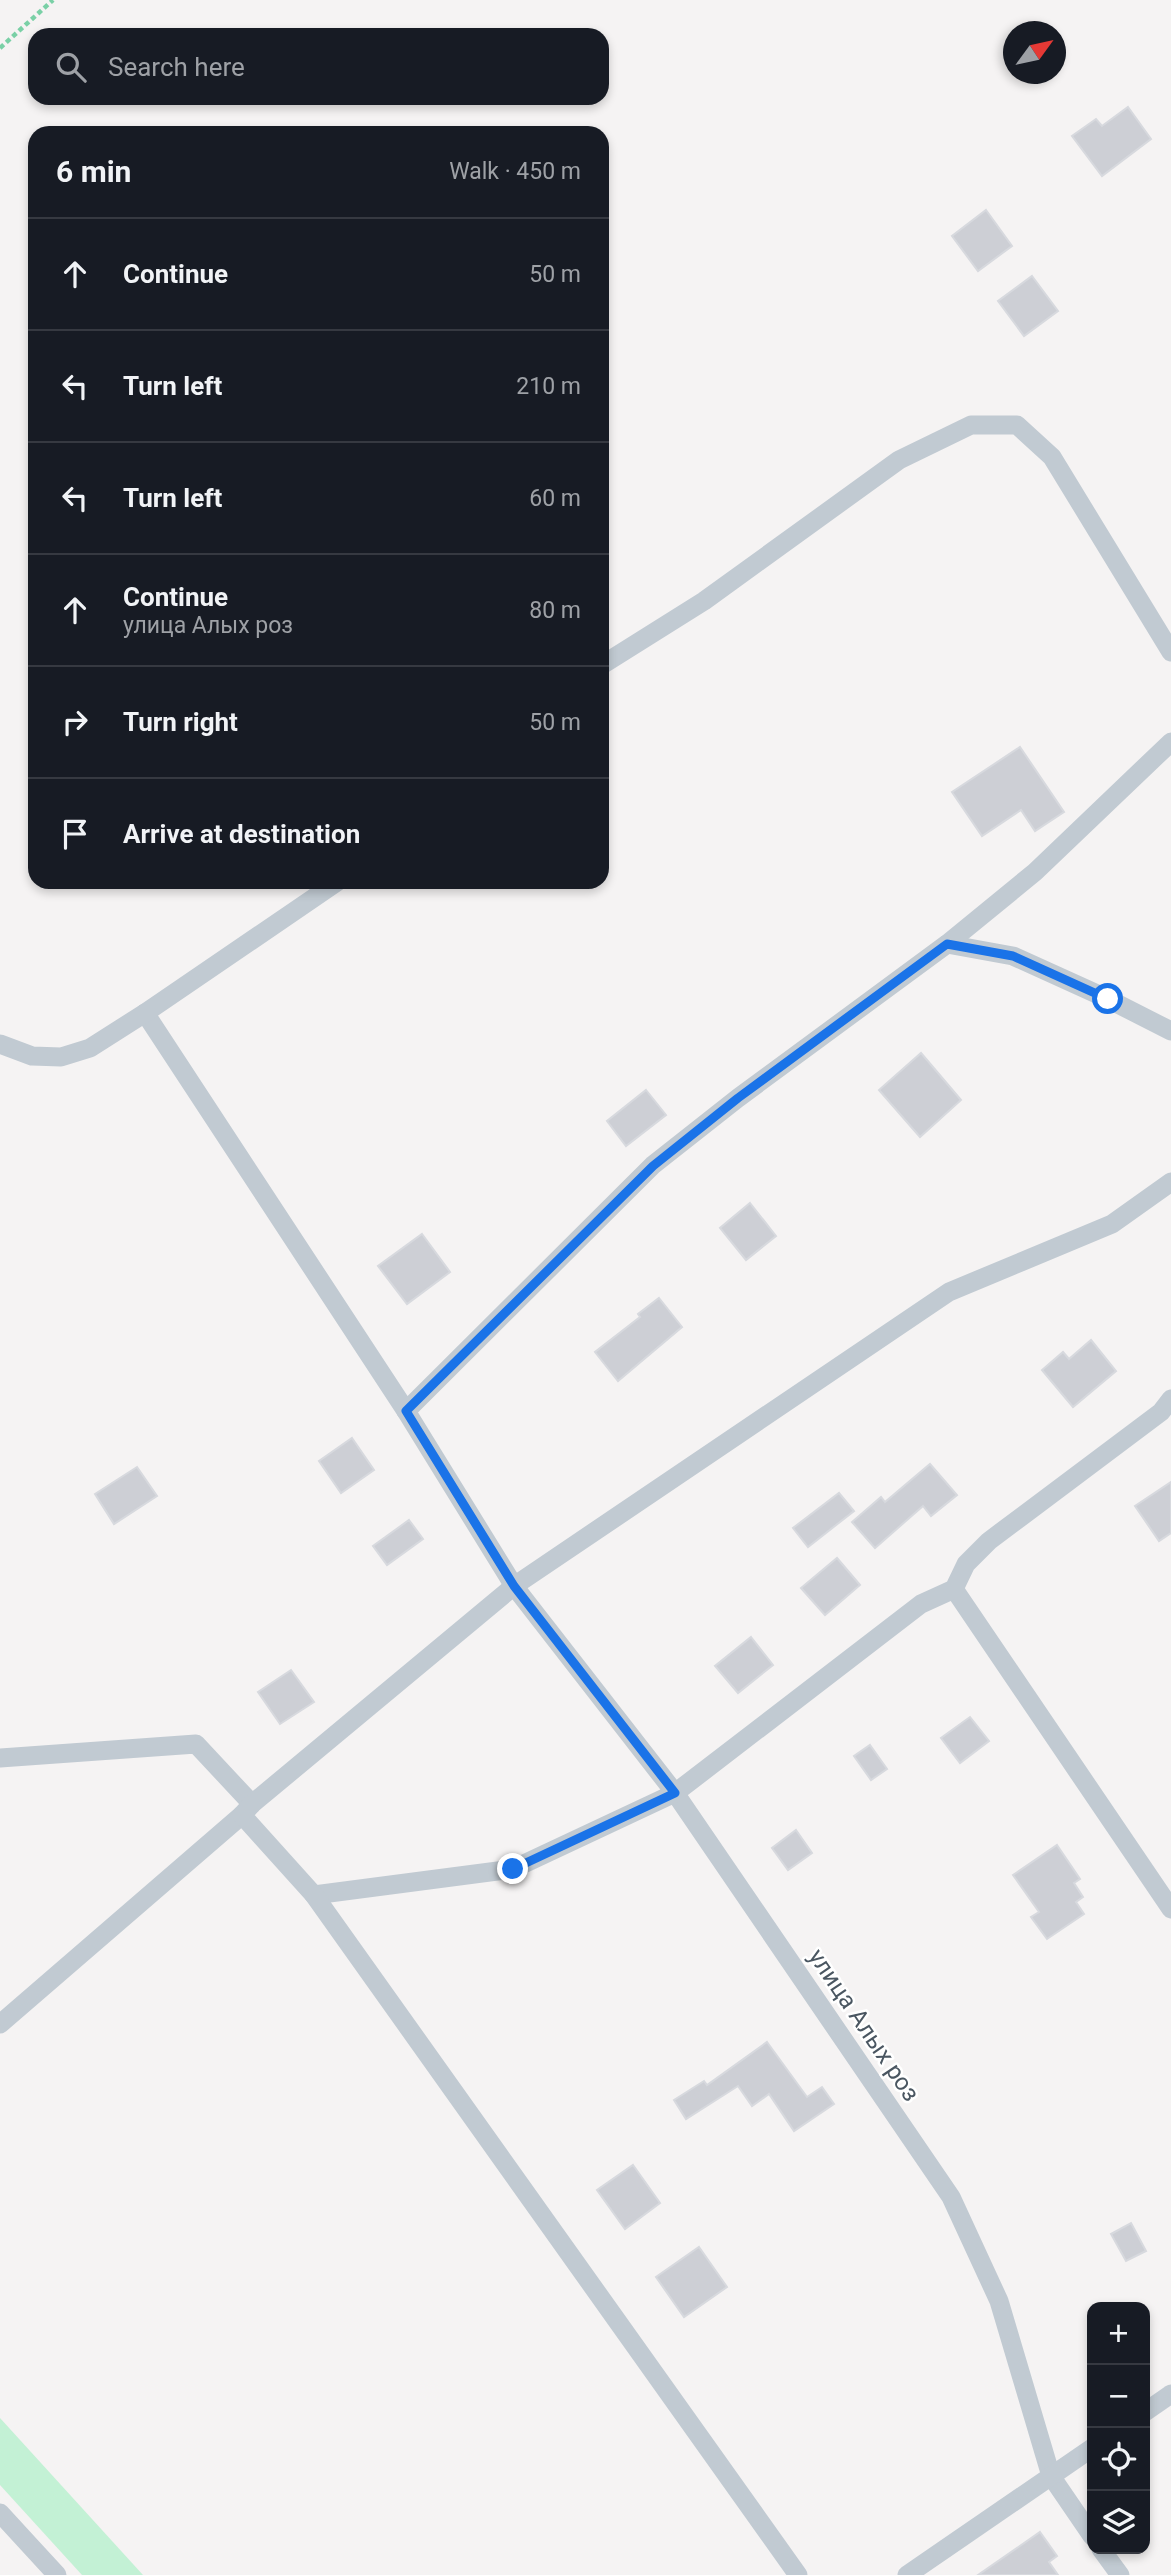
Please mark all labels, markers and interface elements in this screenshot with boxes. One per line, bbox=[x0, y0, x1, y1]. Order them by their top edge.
north arrow bbox=[1003, 21, 1066, 84]
search box bbox=[28, 28, 609, 105]
icon: search bbox=[52, 48, 90, 86]
text: Search here bbox=[108, 52, 245, 82]
text: 6 min bbox=[56, 154, 131, 189]
text: Walk · 450 m bbox=[449, 158, 581, 185]
icon: ahead bbox=[56, 255, 94, 293]
text: Continue bbox=[123, 259, 228, 289]
text: 50 m bbox=[529, 261, 581, 288]
icon: left bbox=[56, 367, 94, 405]
text: Turn left bbox=[123, 371, 222, 401]
text: 210 m bbox=[516, 373, 581, 400]
icon: left bbox=[56, 479, 94, 517]
text: Turn left bbox=[123, 483, 222, 513]
text: 60 m bbox=[529, 485, 581, 512]
text: Continue bbox=[123, 582, 228, 612]
icon: ahead bbox=[56, 591, 94, 629]
text: 80 m bbox=[529, 597, 581, 624]
text: улица Алых роз bbox=[123, 612, 293, 639]
icon: right bbox=[56, 703, 94, 741]
text: Turn right bbox=[123, 707, 238, 737]
text: 50 m bbox=[529, 709, 581, 736]
icon: arrive bbox=[56, 815, 94, 853]
text: Arrive at destination bbox=[123, 819, 360, 849]
route start bbox=[1092, 983, 1123, 1014]
route end bbox=[497, 1853, 528, 1884]
street label: улица Алых роз bbox=[803, 1944, 925, 2106]
map controls bbox=[1087, 2302, 1150, 2554]
button: + bbox=[1087, 2302, 1150, 2365]
button: − bbox=[1087, 2365, 1150, 2428]
button: locate bbox=[1087, 2428, 1150, 2491]
button: layers bbox=[1087, 2491, 1150, 2554]

